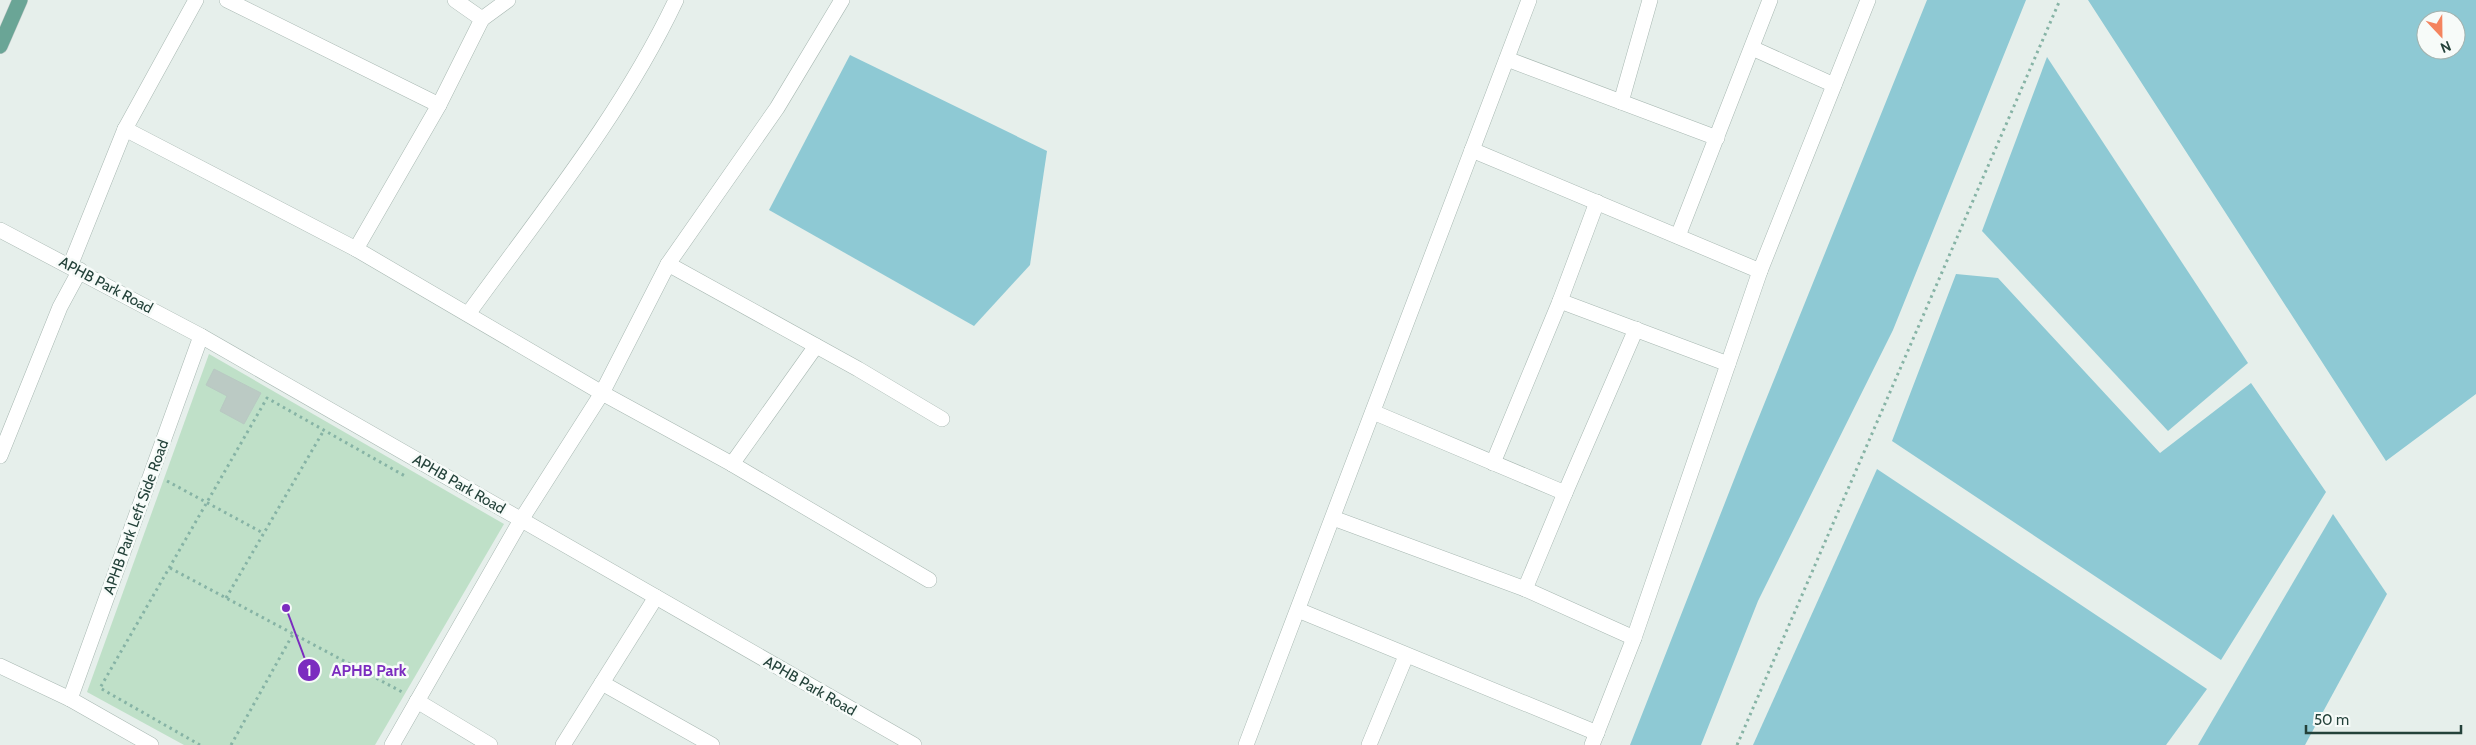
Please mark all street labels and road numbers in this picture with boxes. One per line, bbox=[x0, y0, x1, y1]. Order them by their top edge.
street label: APHB Park Road bbox=[56, 253, 156, 317]
street label: APHB Park Left Side Road bbox=[100, 437, 172, 597]
street label: APHB Park Road bbox=[410, 450, 508, 518]
street label: APHB Park Road bbox=[761, 652, 859, 720]

